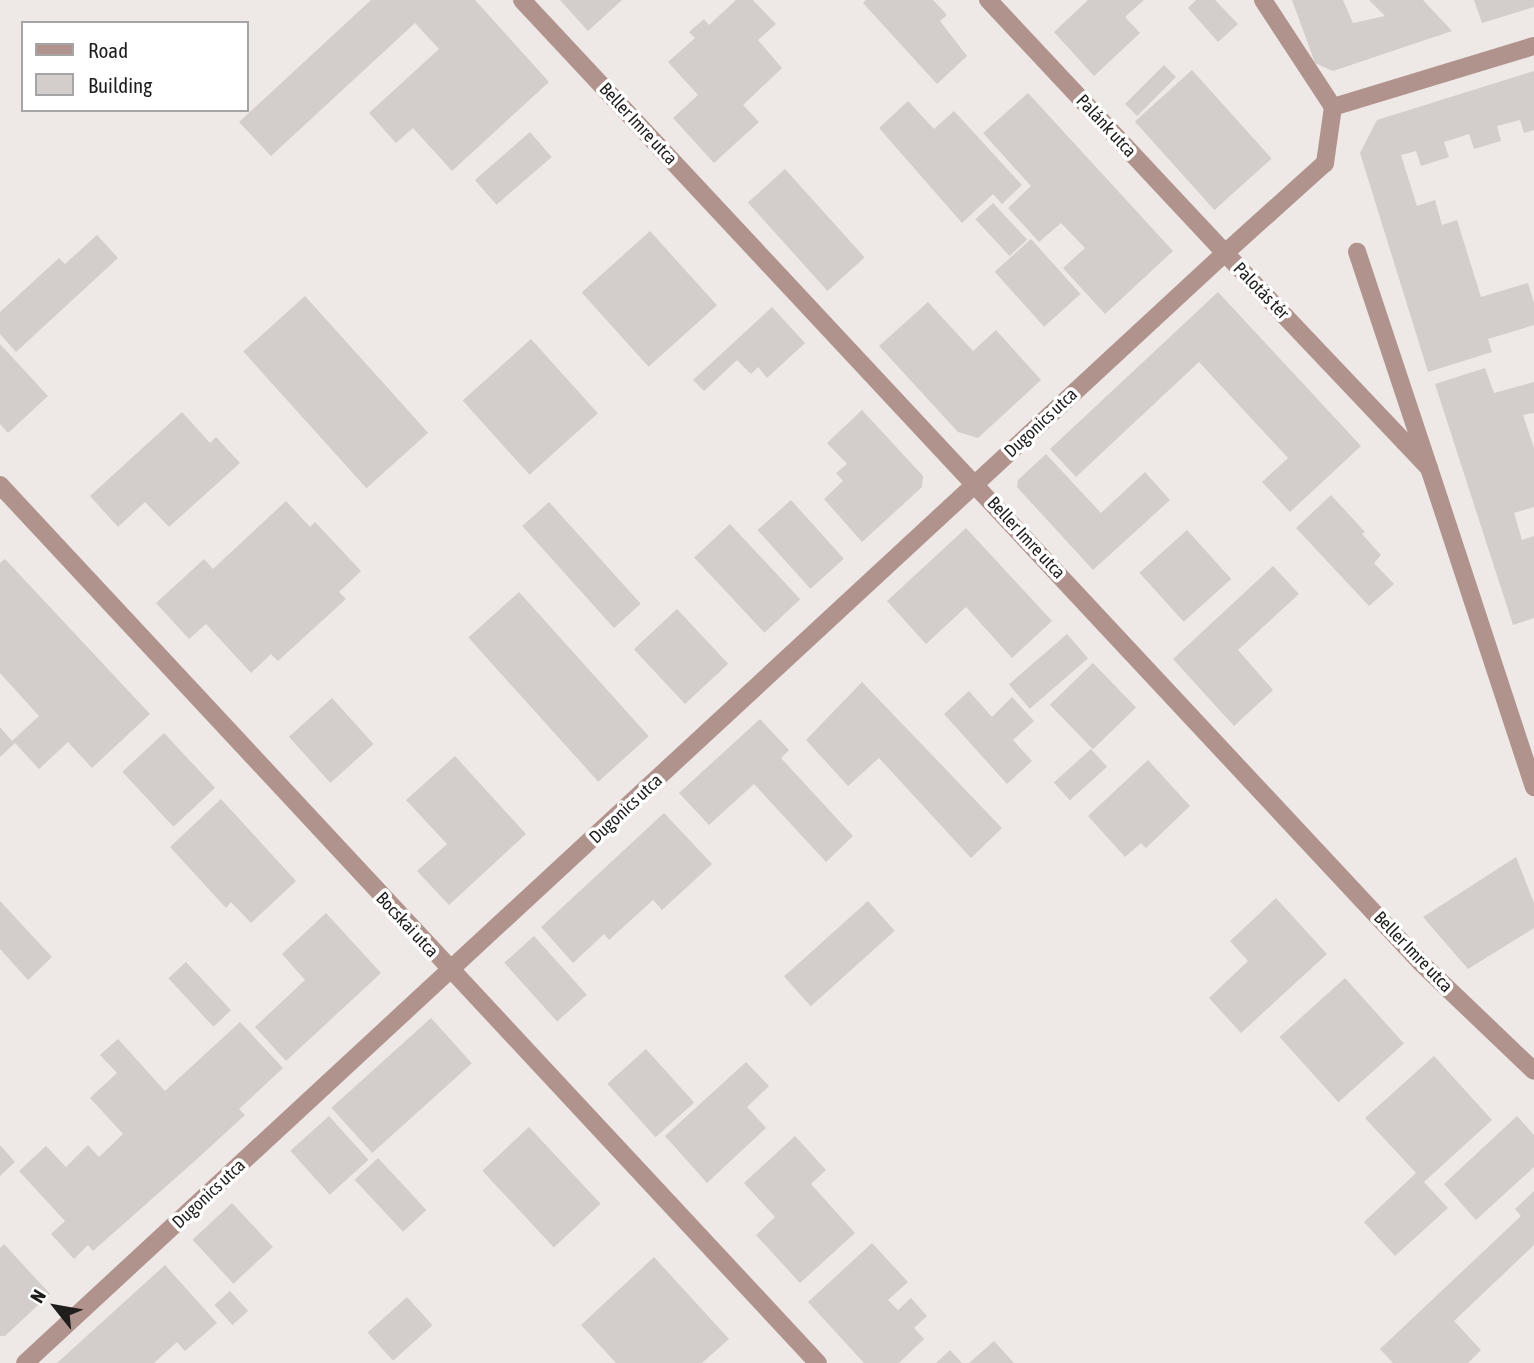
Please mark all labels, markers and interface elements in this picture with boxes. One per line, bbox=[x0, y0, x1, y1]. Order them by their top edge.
legend bbox=[21, 21, 248, 112]
text: Road bbox=[88, 38, 128, 62]
text: Building bbox=[88, 73, 152, 97]
street label: Beller Imre utca bbox=[595, 79, 681, 169]
street label: Palánk utca bbox=[1072, 90, 1140, 162]
street label: Palotás tér bbox=[1229, 258, 1293, 324]
street label: Dugonics utca bbox=[1000, 384, 1082, 462]
street label: Beller Imre utca bbox=[983, 493, 1069, 583]
street label: Dugonics utca bbox=[585, 770, 667, 848]
street label: Bocskai utca bbox=[371, 888, 443, 962]
street label: Beller Imre utca bbox=[1369, 907, 1457, 997]
street label: Dugonics utca bbox=[168, 1155, 250, 1233]
north arrow bbox=[21, 1272, 91, 1342]
text: N bbox=[26, 1286, 50, 1307]

